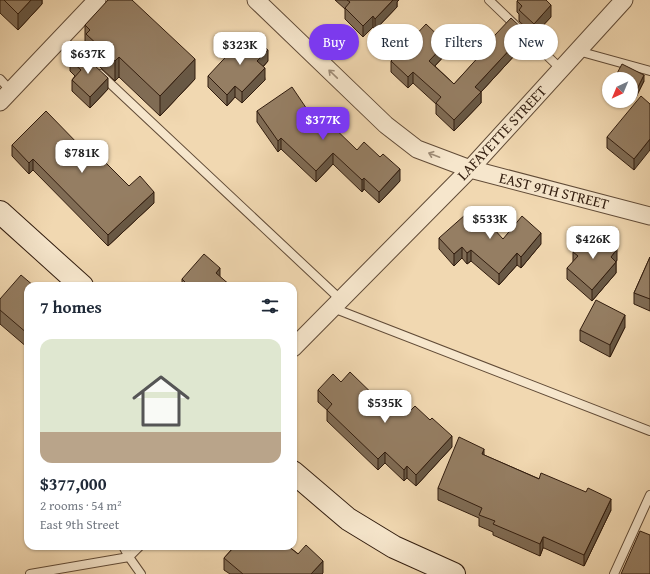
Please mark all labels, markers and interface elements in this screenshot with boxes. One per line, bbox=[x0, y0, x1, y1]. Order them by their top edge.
chip: Buy bbox=[309, 24, 359, 60]
chip: Rent bbox=[367, 24, 423, 60]
chip: Filters bbox=[431, 24, 496, 60]
chip: New bbox=[504, 24, 558, 60]
pin: $323K bbox=[212, 32, 268, 66]
text: $323K bbox=[222, 35, 258, 54]
pin: $637K bbox=[60, 41, 116, 75]
text: $637K bbox=[70, 44, 106, 63]
one-way arrow bbox=[329, 70, 339, 79]
north arrow bbox=[602, 72, 638, 108]
map controls bbox=[602, 72, 638, 108]
street label: LAFAYETTE STREET bbox=[452, 80, 552, 185]
pin: $377K bbox=[295, 107, 351, 141]
text: $377K bbox=[305, 110, 341, 129]
pin: $781K bbox=[54, 140, 110, 174]
text: $781K bbox=[64, 143, 100, 162]
one-way arrow bbox=[428, 151, 440, 159]
street label: EAST 9TH STREET bbox=[497, 167, 612, 214]
pin: $533K bbox=[462, 206, 518, 240]
text: $533K bbox=[472, 209, 508, 228]
pin: $426K bbox=[565, 226, 621, 260]
text: $426K bbox=[575, 229, 611, 248]
text: 7 homes bbox=[40, 294, 102, 319]
icon: filters bbox=[259, 295, 281, 317]
icon: home bbox=[125, 365, 197, 437]
pin: $535K bbox=[357, 390, 413, 424]
text: $535K bbox=[367, 393, 403, 412]
text: $377,000 bbox=[40, 471, 106, 496]
text: 2 rooms · 54 m² bbox=[40, 496, 122, 515]
text: East 9th Street bbox=[40, 515, 119, 534]

